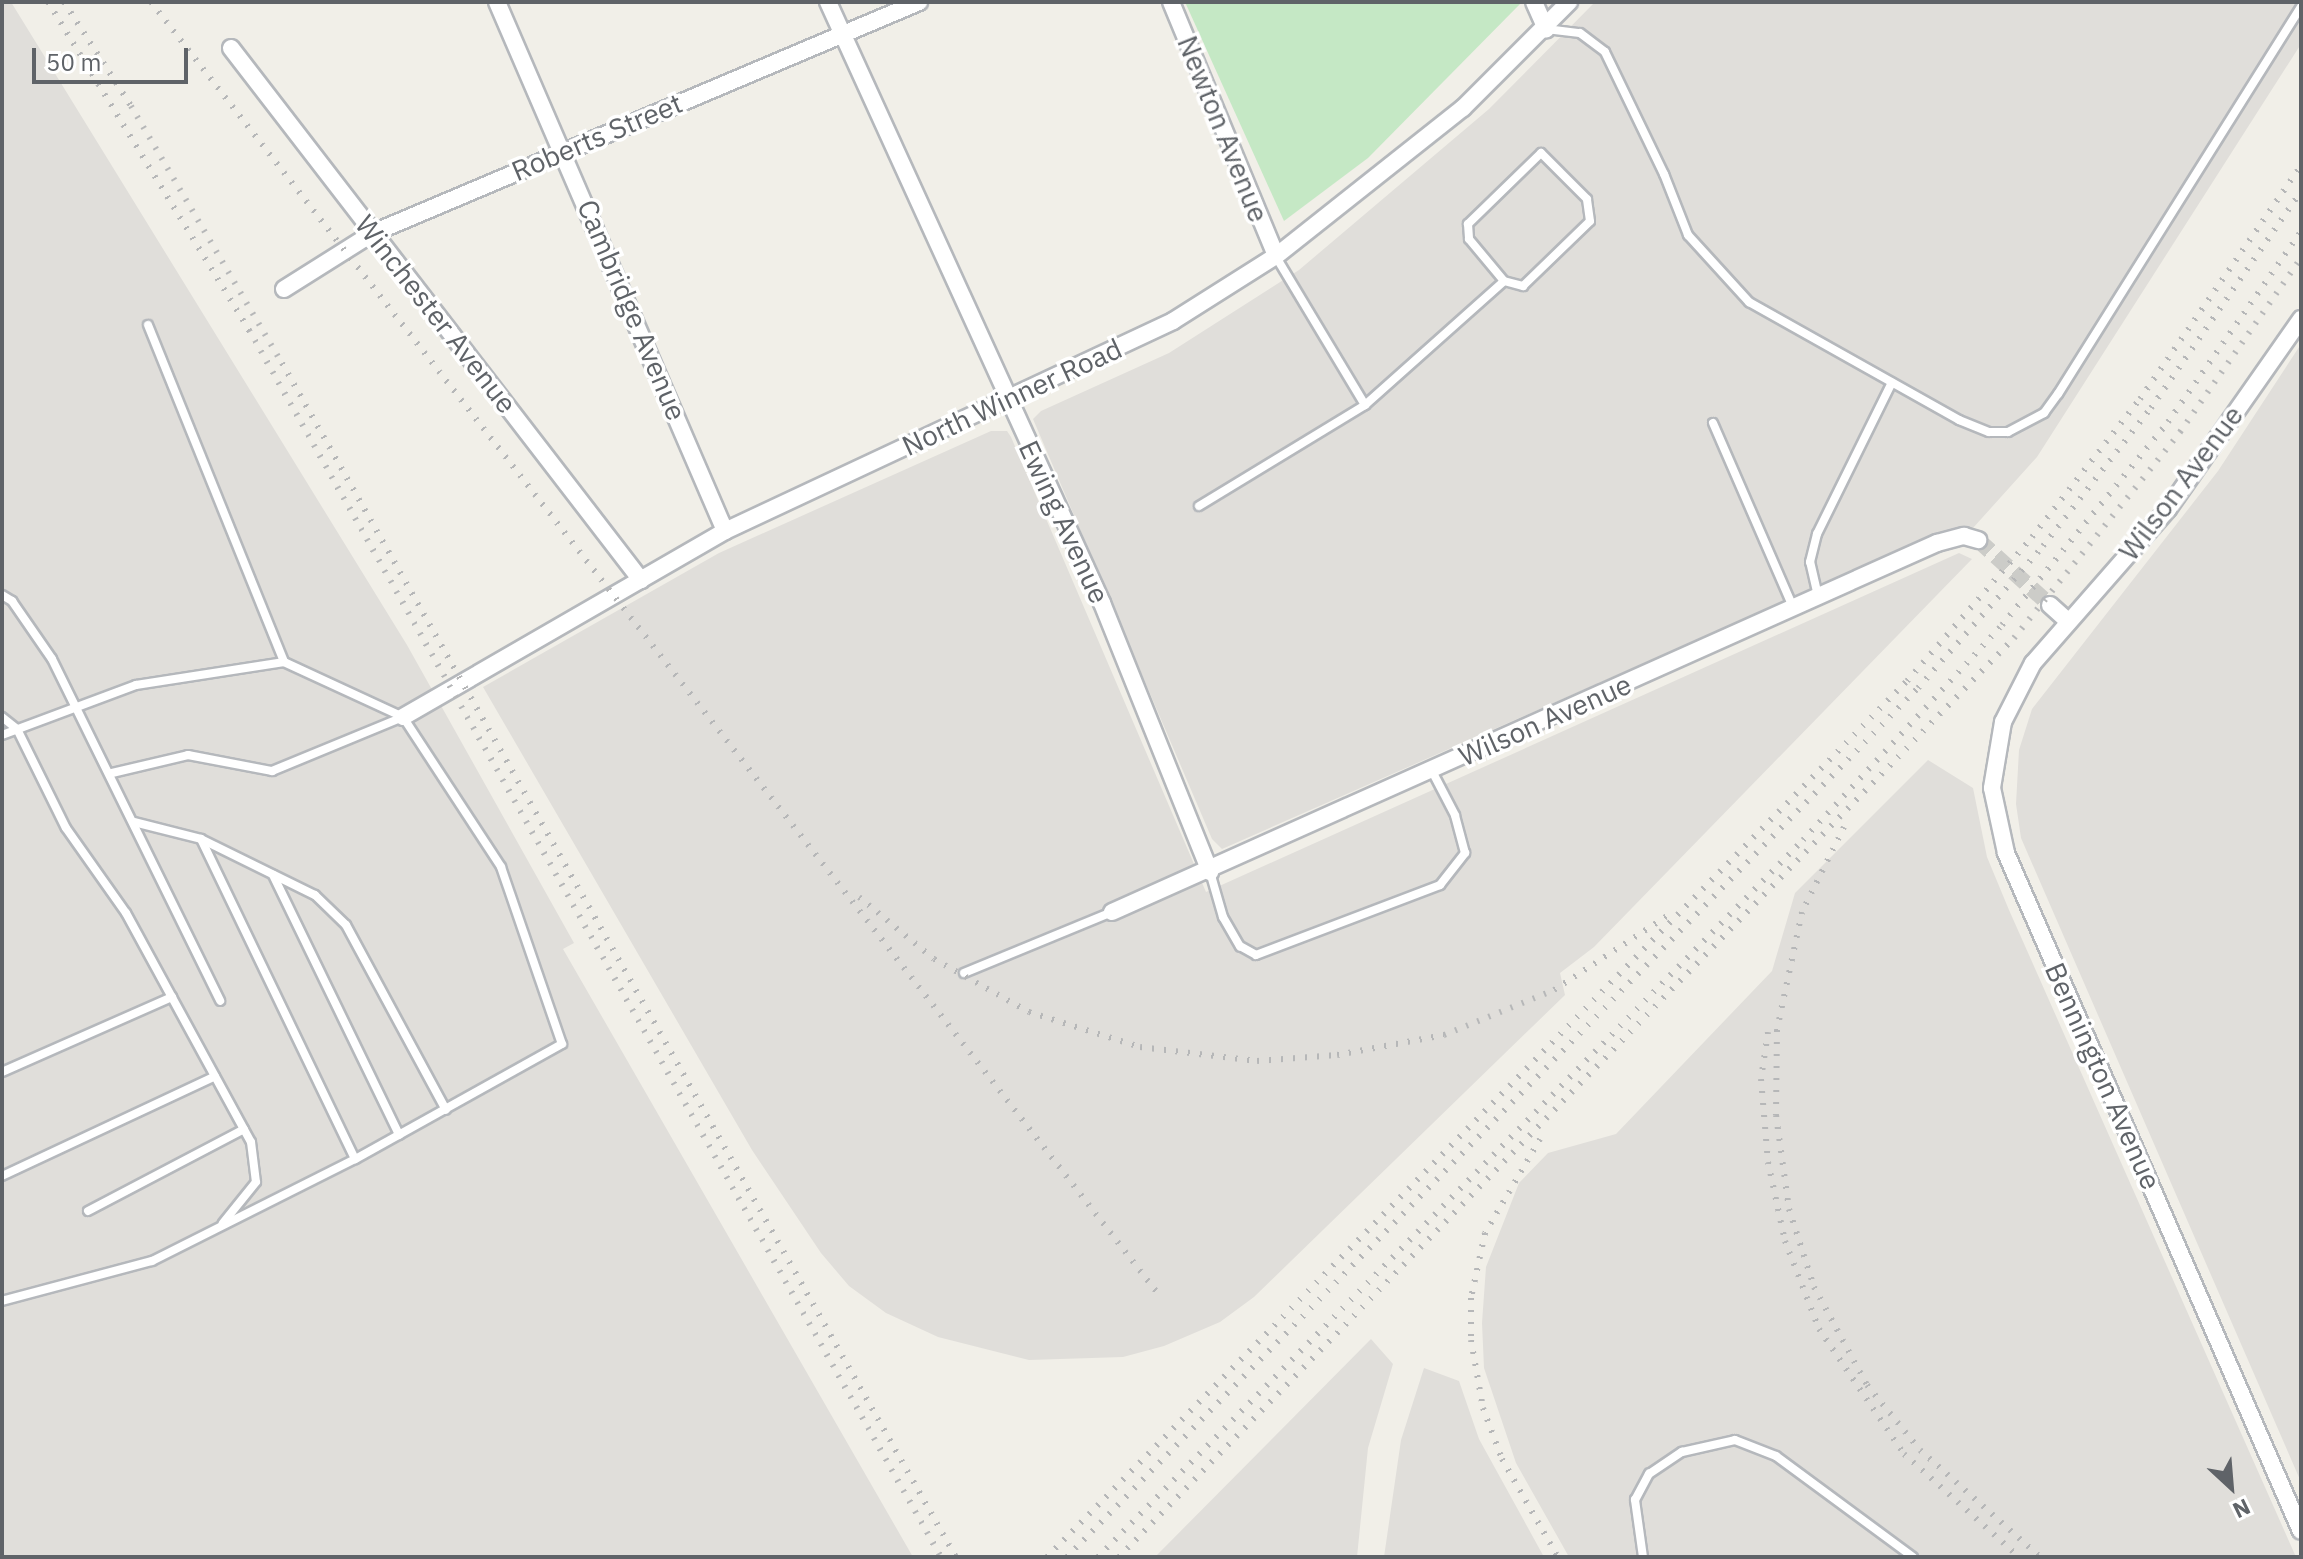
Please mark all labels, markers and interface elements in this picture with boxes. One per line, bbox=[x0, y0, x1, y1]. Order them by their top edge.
street label: Newton Avenue bbox=[1170, 31, 1276, 227]
scale bar bbox=[36, 32, 192, 82]
text: 50 m bbox=[46, 46, 101, 78]
street label: Roberts Street bbox=[507, 86, 687, 188]
street label: Cambridge Avenue bbox=[570, 195, 694, 425]
street label: Winchester Avenue bbox=[348, 208, 524, 420]
street label: North Winner Road bbox=[897, 331, 1127, 463]
street label: Wilson Avenue bbox=[2112, 399, 2250, 567]
street label: Ewing Avenue bbox=[1012, 435, 1116, 609]
street label: Wilson Avenue bbox=[1454, 667, 1636, 773]
street label: Bennington Avenue bbox=[2038, 957, 2168, 1195]
north arrow bbox=[2191, 1447, 2271, 1527]
text: N bbox=[2228, 1492, 2255, 1526]

